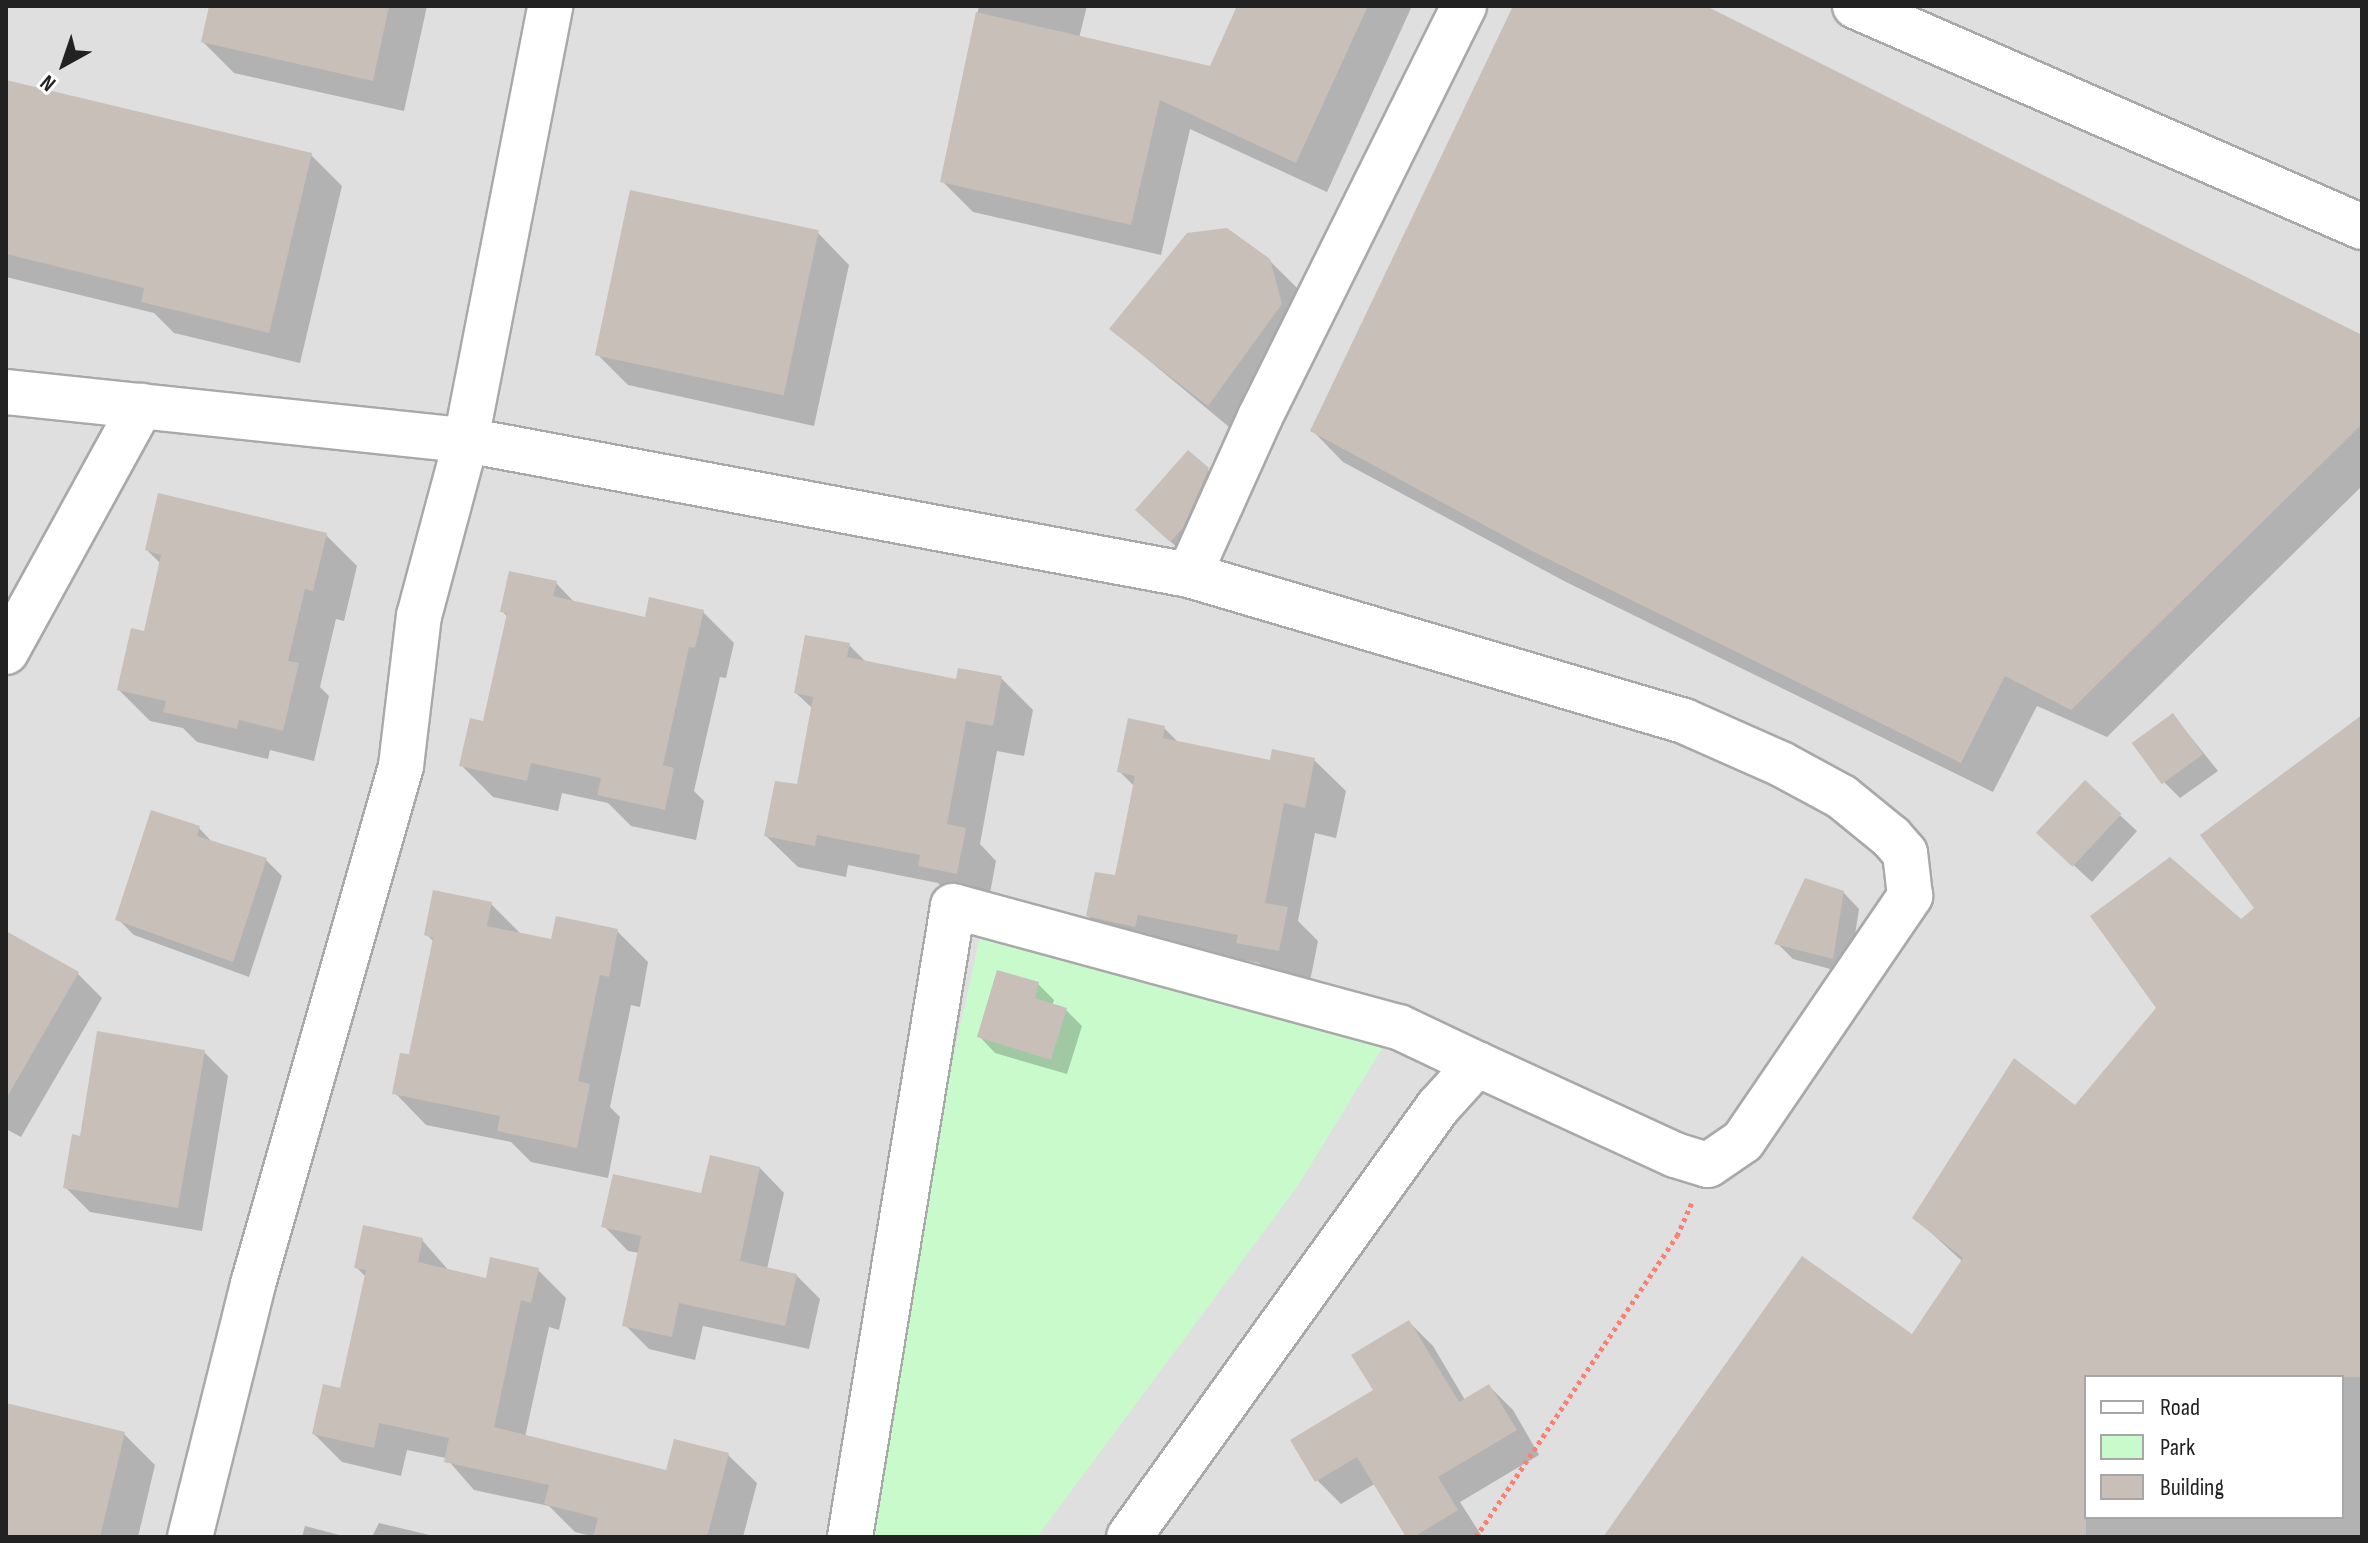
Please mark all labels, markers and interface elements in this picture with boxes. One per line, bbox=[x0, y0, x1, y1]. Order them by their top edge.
north arrow bbox=[24, 24, 104, 104]
text: N bbox=[35, 69, 61, 97]
legend bbox=[2084, 1375, 2344, 1519]
text: Road bbox=[2160, 1393, 2200, 1422]
text: Park bbox=[2160, 1433, 2195, 1462]
text: Building bbox=[2160, 1473, 2224, 1502]

